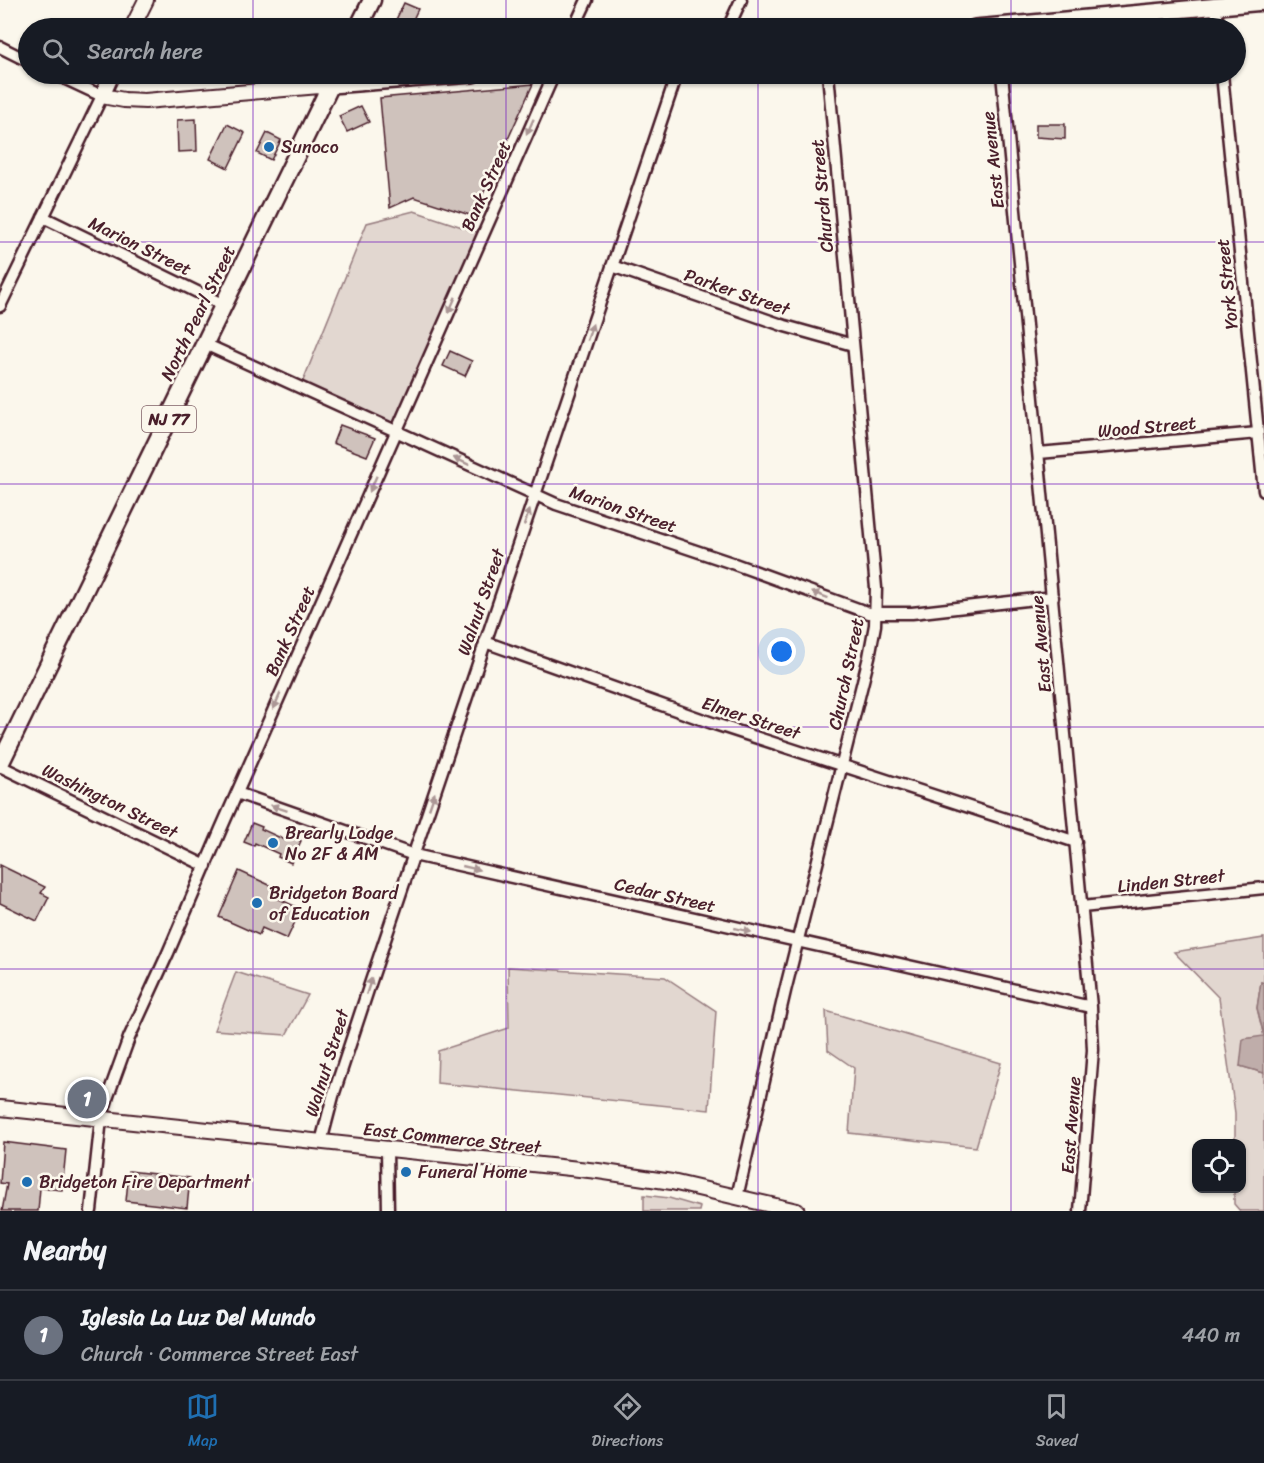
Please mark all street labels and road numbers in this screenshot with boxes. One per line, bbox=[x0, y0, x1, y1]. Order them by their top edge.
street label: East Avenue bbox=[972, 110, 1014, 210]
street label: Bank Street bbox=[452, 135, 520, 237]
street label: Church Street bbox=[801, 138, 843, 254]
street label: Marion Street bbox=[83, 207, 197, 285]
street label: York Street bbox=[1206, 237, 1248, 331]
street label: North Pearl Street bbox=[151, 240, 245, 386]
street label: Parker Street bbox=[680, 259, 795, 325]
road number: NJ 77 bbox=[142, 406, 196, 432]
street label: Wood Street bbox=[1096, 407, 1198, 447]
street label: Marion Street bbox=[565, 476, 681, 542]
street label: Walnut Street bbox=[448, 544, 514, 660]
street label: Bank Street bbox=[256, 580, 324, 682]
street label: East Avenue bbox=[1021, 594, 1061, 694]
street label: Church Street bbox=[819, 615, 873, 733]
street label: Elmer Street bbox=[698, 687, 805, 749]
street label: Washington Street bbox=[36, 754, 184, 848]
street label: Linden Street bbox=[1116, 859, 1227, 903]
street label: Cedar Street bbox=[611, 868, 719, 922]
street label: Walnut Street bbox=[295, 1005, 359, 1121]
street label: East Avenue bbox=[1052, 1075, 1090, 1175]
street label: East Commerce Street bbox=[362, 1113, 543, 1163]

